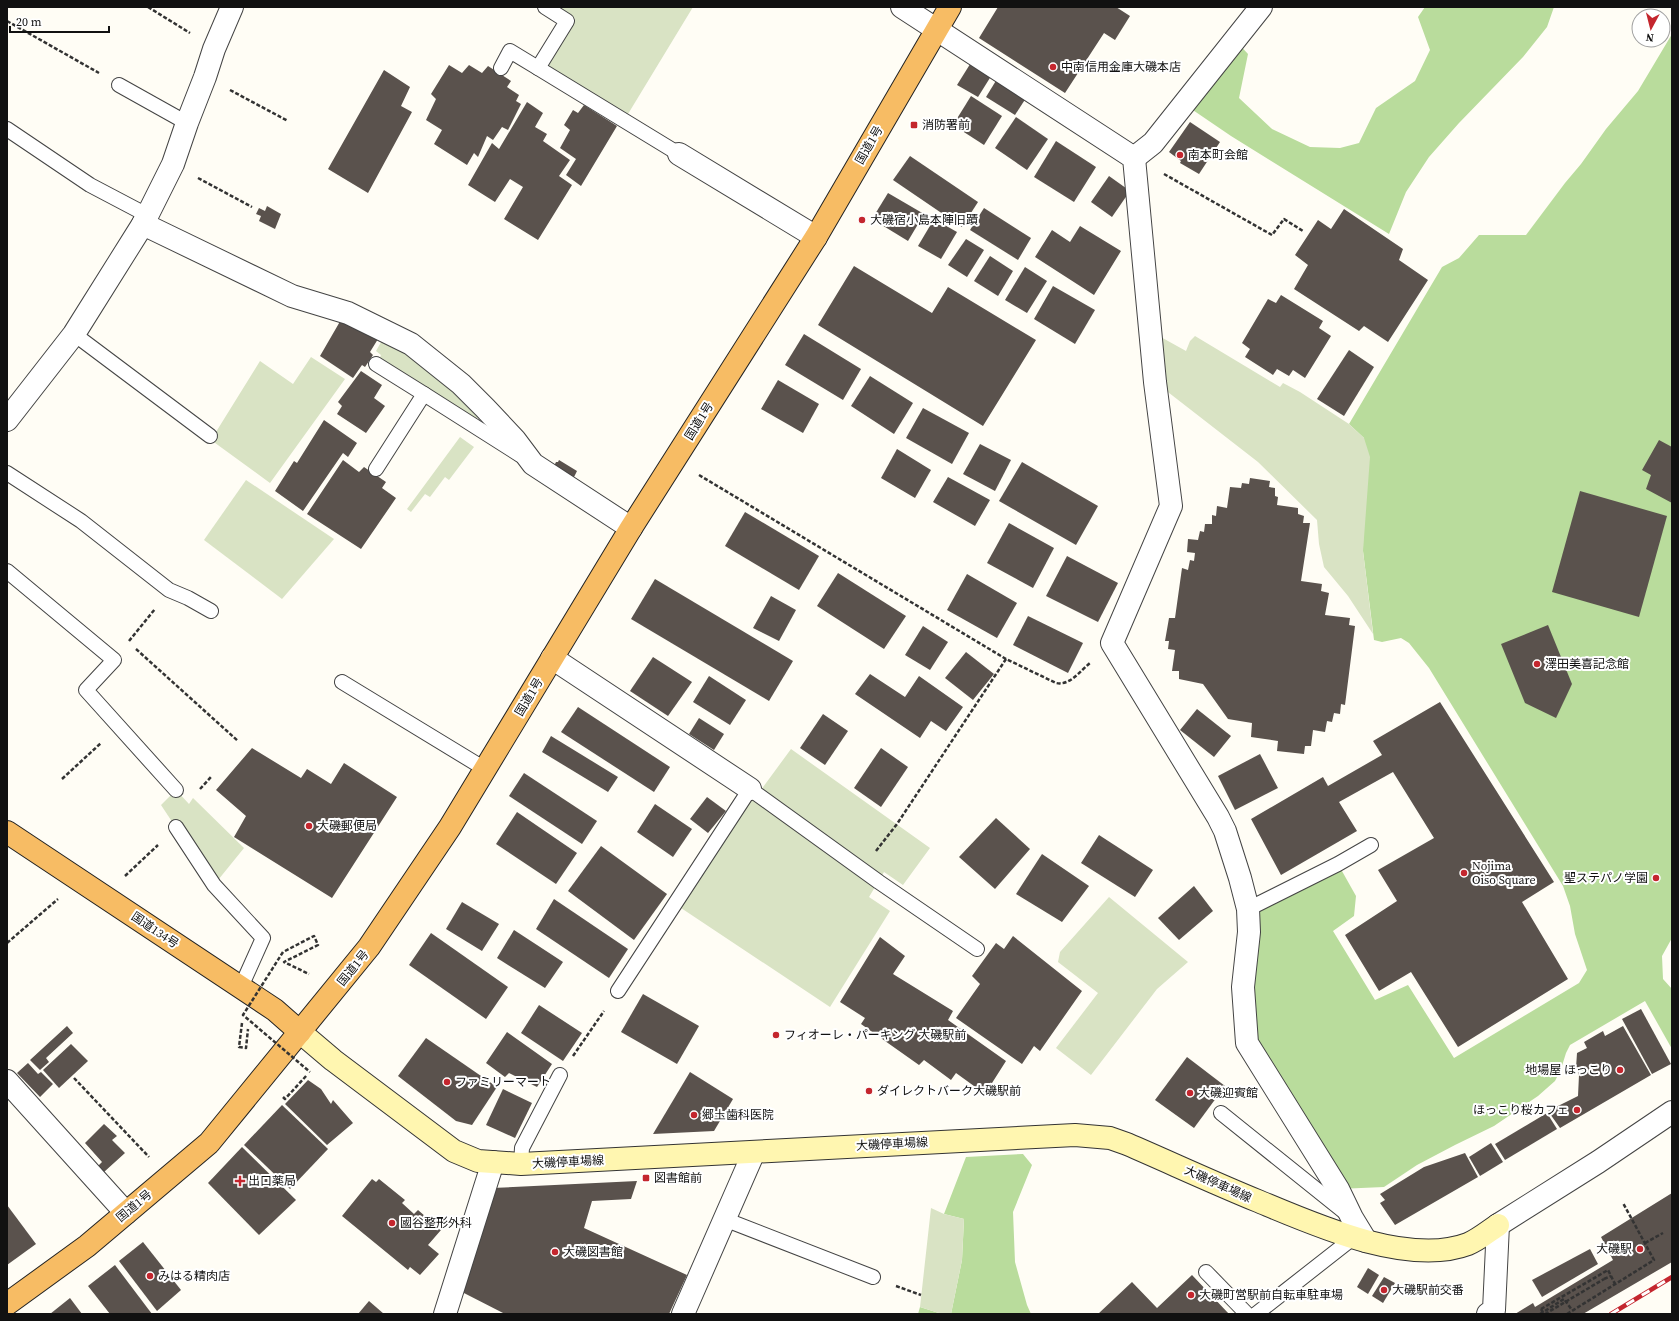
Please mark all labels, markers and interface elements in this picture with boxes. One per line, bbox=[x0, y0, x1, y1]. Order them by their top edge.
scale bar bbox=[10, 8, 109, 34]
north arrow bbox=[1631, 8, 1671, 48]
text: 20 m bbox=[16, 14, 42, 30]
text: N bbox=[1645, 29, 1655, 45]
place label: 中南信用金庫大磯本店 bbox=[1061, 59, 1181, 75]
marker: 中南信用金庫大磯本店 bbox=[1048, 62, 1058, 72]
place label: 消防署前 bbox=[922, 117, 970, 133]
marker: 消防署前 bbox=[909, 120, 919, 130]
street label: 国道1号 bbox=[852, 123, 886, 167]
place label: 南本町会館 bbox=[1188, 147, 1248, 163]
marker: 南本町会館 bbox=[1175, 150, 1185, 160]
place label: 大磯宿小島本陣旧蹟 bbox=[870, 212, 978, 228]
marker: 大磯宿小島本陣旧蹟 bbox=[857, 215, 867, 225]
street label: 国道1号 bbox=[681, 399, 717, 443]
place label: 澤田美喜記念館 bbox=[1545, 656, 1629, 672]
marker: 澤田美喜記念館 bbox=[1532, 659, 1542, 669]
street label: 国道1号 bbox=[511, 675, 547, 719]
place label: 大磯郵便局 bbox=[317, 818, 377, 834]
marker: 大磯郵便局 bbox=[304, 821, 314, 831]
place label: Nojima Oiso Square bbox=[1472, 858, 1536, 888]
marker: Nojima Oiso Square bbox=[1459, 868, 1469, 878]
place label: 聖ステパノ学園 bbox=[1564, 870, 1648, 886]
marker: 聖ステパノ学園 bbox=[1651, 873, 1661, 883]
street label: 国道134号 bbox=[128, 908, 182, 952]
street label: 国道1号 bbox=[334, 947, 372, 989]
place label: フィオーレ・パーキング 大磯駅前 bbox=[784, 1027, 966, 1043]
marker: フィオーレ・パーキング 大磯駅前 bbox=[771, 1030, 781, 1040]
place label: 地場屋 ほっこり bbox=[1525, 1062, 1612, 1078]
marker: 地場屋 ほっこり bbox=[1615, 1065, 1625, 1075]
place label: ファミリーマート bbox=[455, 1074, 551, 1090]
marker: ファミリーマート bbox=[442, 1077, 452, 1087]
place label: ダイレクトバーク大磯駅前 bbox=[877, 1083, 1021, 1099]
place label: 大磯迎賓館 bbox=[1198, 1085, 1258, 1101]
marker: ダイレクトバーク大磯駅前 bbox=[864, 1086, 874, 1096]
marker: 大磯迎賓館 bbox=[1185, 1088, 1195, 1098]
place label: ほっこり桜カフェ bbox=[1473, 1102, 1569, 1118]
marker: ほっこり桜カフェ bbox=[1572, 1105, 1582, 1115]
place label: 郷圡歯科医院 bbox=[702, 1107, 774, 1123]
marker: 郷圡歯科医院 bbox=[689, 1110, 699, 1120]
street label: 大磯停車場線 bbox=[856, 1134, 928, 1154]
street label: 大磯停車場線 bbox=[532, 1152, 604, 1172]
street label: 大磯停車場線 bbox=[1182, 1162, 1254, 1206]
place label: 図書館前 bbox=[654, 1170, 702, 1186]
place label: 出口薬局 bbox=[248, 1173, 296, 1189]
marker: 図書館前 bbox=[641, 1173, 651, 1183]
marker: 出口薬局 bbox=[235, 1176, 245, 1186]
street label: 国道1号 bbox=[113, 1186, 155, 1226]
place label: 國谷整形外科 bbox=[400, 1215, 472, 1231]
marker: 國谷整形外科 bbox=[387, 1218, 397, 1228]
place label: 大磯駅 bbox=[1596, 1241, 1632, 1257]
place label: 大磯図書館 bbox=[563, 1244, 623, 1260]
marker: 大磯駅 bbox=[1635, 1244, 1645, 1254]
marker: 大磯図書館 bbox=[550, 1247, 560, 1257]
place label: みはる精肉店 bbox=[158, 1268, 230, 1284]
marker: みはる精肉店 bbox=[145, 1271, 155, 1281]
place label: 大磯駅前交番 bbox=[1392, 1282, 1464, 1298]
marker: 大磯駅前交番 bbox=[1379, 1285, 1389, 1295]
place label: 大磯町営駅前自転車駐車場 bbox=[1199, 1287, 1343, 1303]
marker: 大磯町営駅前自転車駐車場 bbox=[1186, 1290, 1196, 1300]

